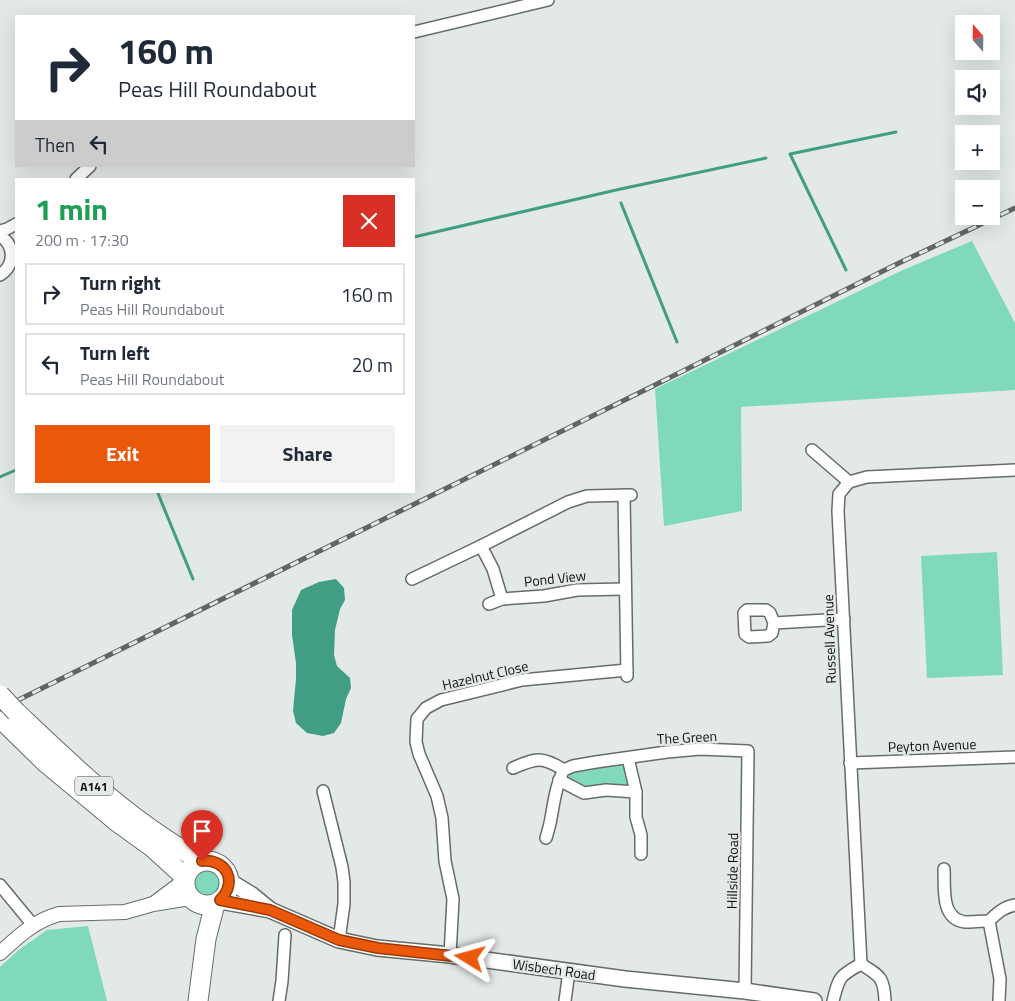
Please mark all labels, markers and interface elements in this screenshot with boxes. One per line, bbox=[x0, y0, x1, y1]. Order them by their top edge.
north arrow bbox=[955, 15, 1000, 60]
map controls bbox=[955, 15, 1000, 225]
text: 160 m bbox=[118, 24, 214, 78]
icon: right bbox=[35, 35, 100, 100]
button: sound bbox=[955, 70, 1000, 115]
text: Peas Hill Roundabout bbox=[118, 72, 317, 106]
button: + bbox=[955, 125, 1000, 170]
text: Then bbox=[35, 130, 75, 159]
icon: left bbox=[85, 130, 113, 158]
button: − bbox=[955, 180, 1000, 225]
text: 1 min bbox=[35, 186, 108, 232]
button: close bbox=[343, 195, 395, 247]
text: 200 m · 17:30 bbox=[35, 228, 129, 252]
text: Turn right bbox=[80, 268, 161, 297]
icon: right bbox=[37, 280, 65, 308]
text: 160 m bbox=[341, 280, 393, 309]
text: Peas Hill Roundabout bbox=[80, 297, 224, 321]
text: Turn left bbox=[80, 338, 150, 367]
icon: left bbox=[37, 350, 65, 378]
text: 20 m bbox=[352, 350, 393, 379]
text: Peas Hill Roundabout bbox=[80, 367, 224, 391]
button: Exit bbox=[35, 425, 210, 483]
button: Share bbox=[220, 425, 395, 483]
street label: Pond View bbox=[523, 564, 588, 592]
street label: Russell Avenue bbox=[817, 594, 841, 684]
street label: Hazelnut Close bbox=[440, 655, 530, 695]
street label: The Green bbox=[656, 725, 718, 749]
street label: Peyton Avenue bbox=[887, 733, 977, 757]
road number: A141 bbox=[75, 776, 113, 796]
pin bbox=[181, 810, 223, 861]
icon: arrive bbox=[188, 817, 216, 845]
street label: Hillside Road bbox=[721, 833, 743, 909]
position arrow bbox=[443, 931, 495, 983]
street label: Wisbech Road bbox=[511, 953, 597, 985]

